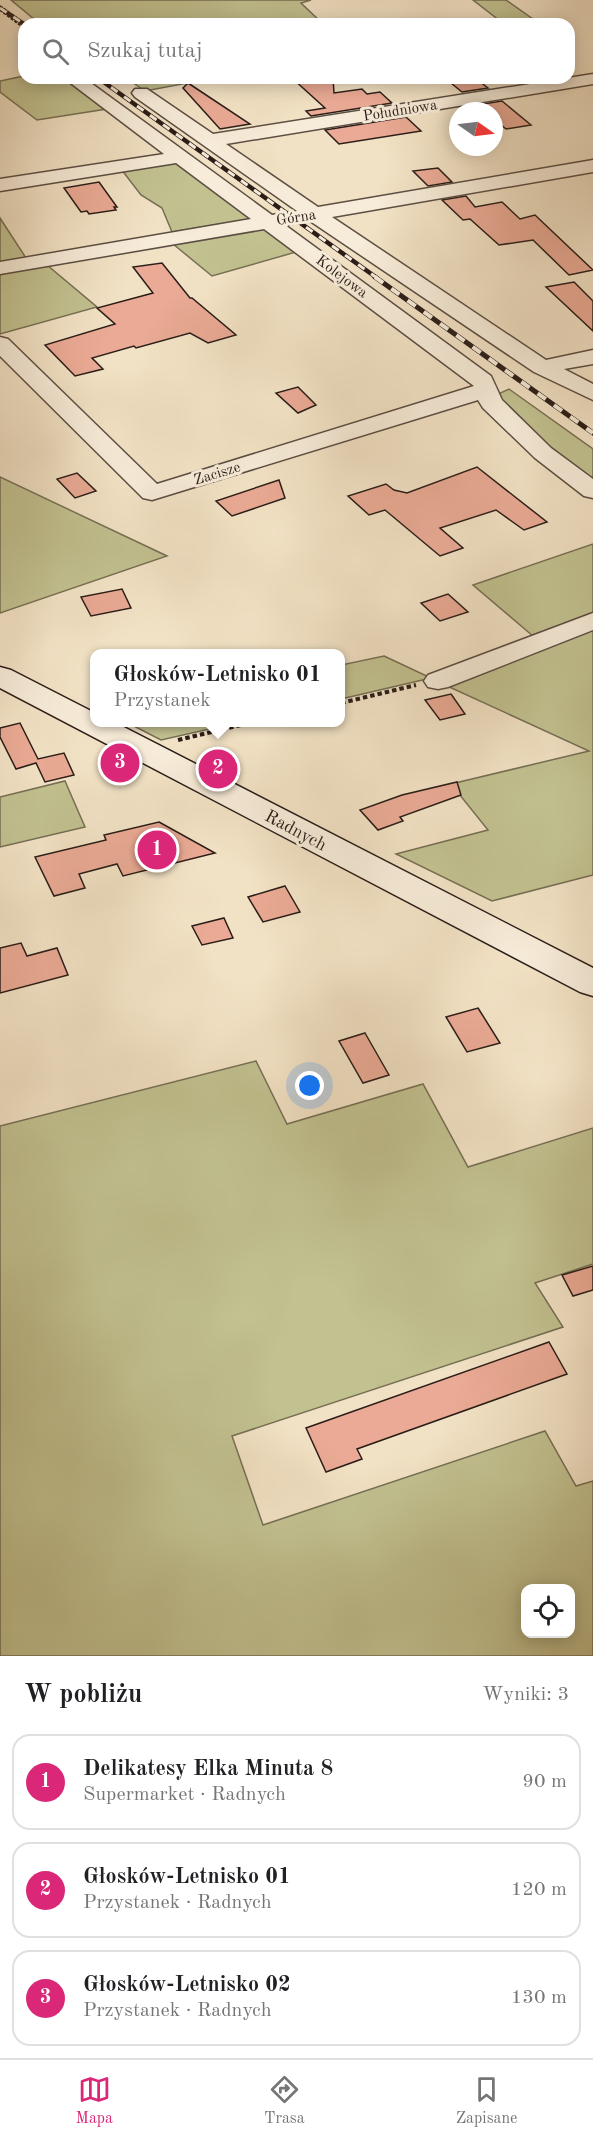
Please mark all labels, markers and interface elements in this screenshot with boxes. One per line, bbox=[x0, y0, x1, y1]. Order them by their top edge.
search box bbox=[18, 18, 575, 84]
icon: search bbox=[39, 35, 72, 68]
text: Szukaj tutaj bbox=[87, 40, 203, 62]
street label: Południowa bbox=[362, 98, 439, 125]
north arrow bbox=[449, 102, 503, 156]
street label: Górna bbox=[275, 208, 318, 229]
street label: Kolejowa bbox=[312, 253, 370, 302]
street label: Zacisze bbox=[192, 460, 243, 489]
popup bbox=[90, 649, 345, 727]
text: Głosków-Letnisko 01 bbox=[114, 664, 321, 686]
text: Przystanek bbox=[114, 691, 211, 711]
pin: 3 bbox=[100, 740, 140, 786]
pin: 2 bbox=[198, 746, 238, 792]
street label: Radnych bbox=[262, 807, 330, 855]
pin: 1 bbox=[138, 828, 176, 872]
your location bbox=[295, 1071, 324, 1100]
map controls bbox=[521, 1584, 575, 1638]
button: locate bbox=[521, 1584, 575, 1638]
text: W pobliżu bbox=[24, 1682, 142, 1708]
text: Wyniki: 3 bbox=[482, 1685, 569, 1705]
text: Delikatesy Elka Minuta 8 bbox=[83, 1758, 333, 1780]
text: 1 bbox=[40, 1772, 51, 1792]
text: 90 m bbox=[522, 1772, 567, 1792]
text: Supermarket · Radnych bbox=[83, 1785, 286, 1805]
text: Głosków-Letnisko 01 bbox=[83, 1866, 291, 1888]
text: 2 bbox=[40, 1880, 51, 1900]
text: 120 m bbox=[511, 1880, 567, 1900]
text: Przystanek · Radnych bbox=[83, 1893, 272, 1913]
text: Głosków-Letnisko 02 bbox=[83, 1974, 291, 1996]
text: 3 bbox=[40, 1988, 51, 2008]
text: 130 m bbox=[511, 1988, 567, 2008]
text: Przystanek · Radnych bbox=[83, 2001, 272, 2021]
tab: Mapa bbox=[75, 2073, 113, 2129]
tab: Trasa bbox=[264, 2073, 305, 2129]
tab: Zapisane bbox=[456, 2073, 517, 2129]

